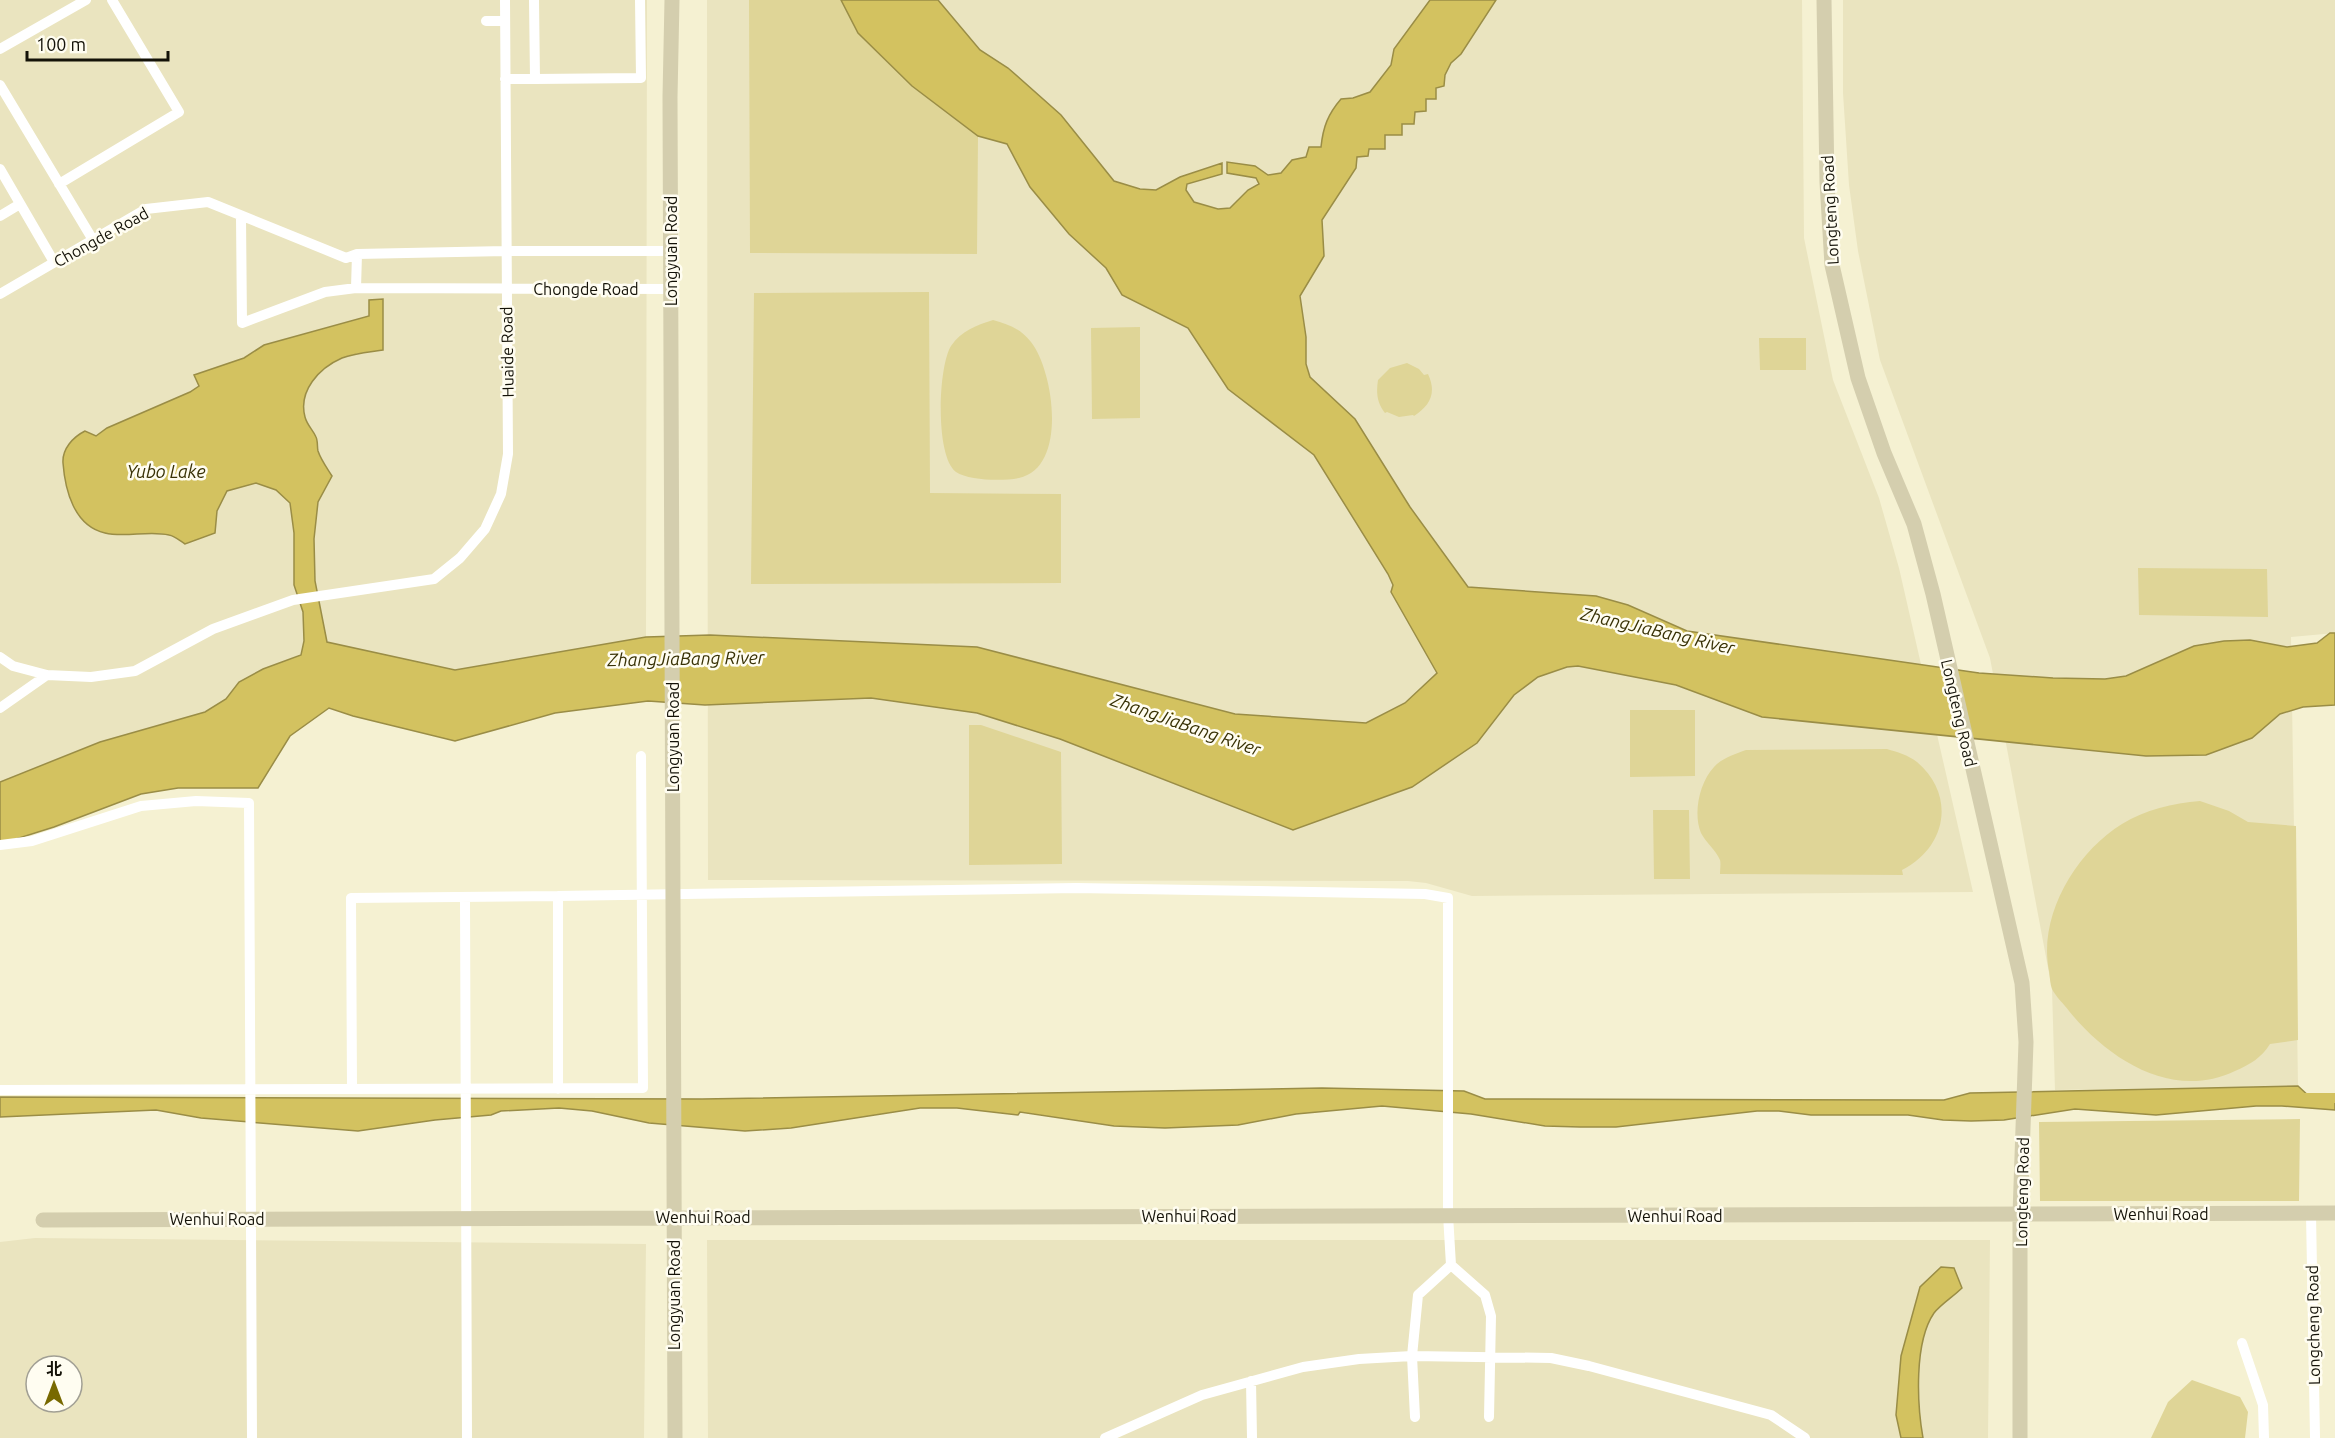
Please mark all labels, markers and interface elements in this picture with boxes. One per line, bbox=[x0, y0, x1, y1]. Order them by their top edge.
scale bar bbox=[27, 24, 168, 62]
text: 100 m bbox=[36, 34, 86, 54]
street label: Longteng Road bbox=[1818, 155, 1842, 265]
street label: Longyuan Road bbox=[662, 196, 680, 306]
street label: Chongde Road bbox=[51, 204, 151, 270]
street label: Chongde Road bbox=[533, 280, 639, 298]
street label: Huaide Road bbox=[497, 306, 517, 398]
water label: Yubo Lake bbox=[126, 461, 206, 481]
water label: ZhangJiaBang River bbox=[1578, 602, 1738, 658]
water label: ZhangJiaBang River bbox=[606, 647, 766, 669]
street label: Longteng Road bbox=[1938, 657, 1980, 769]
street label: Longyuan Road bbox=[664, 682, 682, 792]
water label: ZhangJiaBang River bbox=[1107, 689, 1265, 759]
street label: Longteng Road bbox=[2012, 1137, 2032, 1247]
street label: Wenhui Road bbox=[2113, 1205, 2209, 1223]
street label: Wenhui Road bbox=[1141, 1207, 1237, 1225]
street label: Wenhui Road bbox=[1627, 1207, 1723, 1225]
street label: Wenhui Road bbox=[655, 1208, 751, 1226]
street label: Wenhui Road bbox=[169, 1210, 265, 1228]
street label: Longyuan Road bbox=[665, 1240, 683, 1350]
street label: Longcheng Road bbox=[2303, 1265, 2323, 1385]
north arrow bbox=[24, 1354, 84, 1414]
text: 北 bbox=[46, 1360, 62, 1378]

